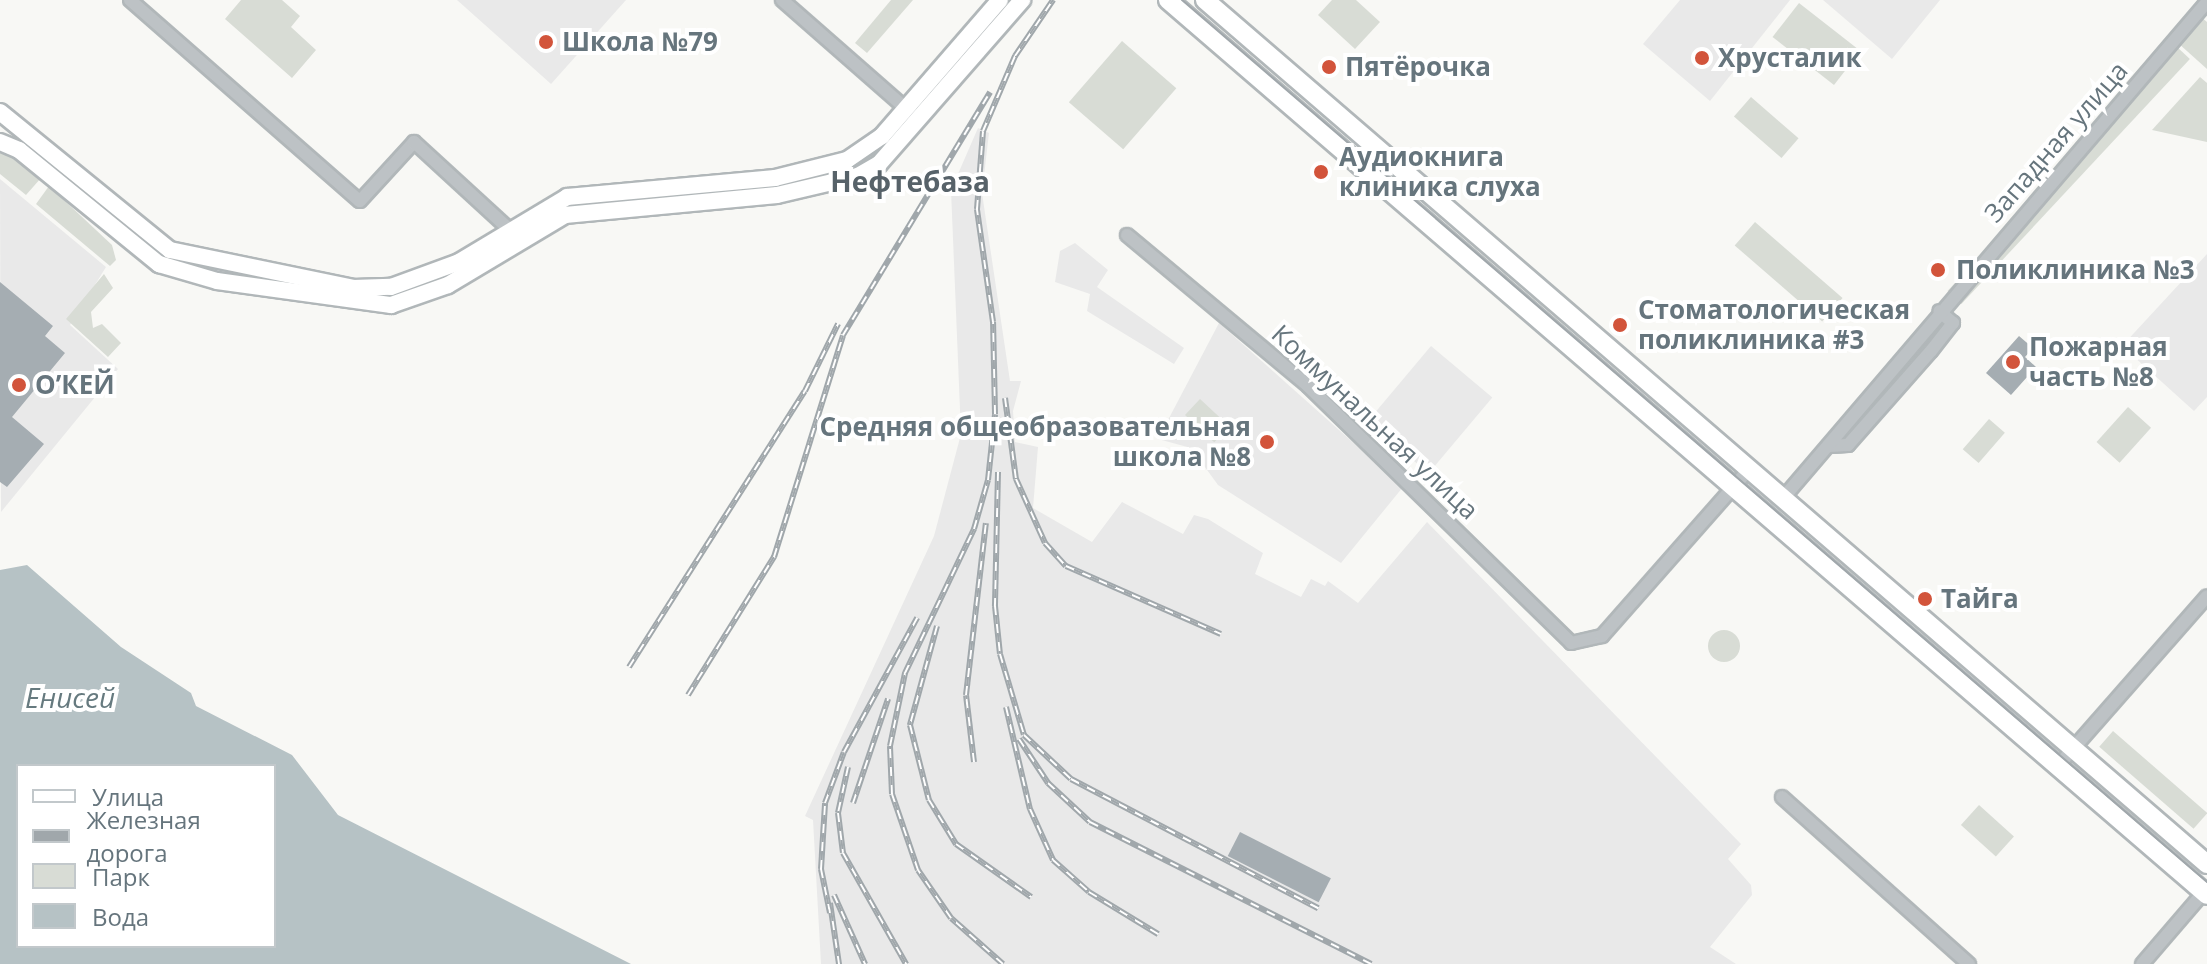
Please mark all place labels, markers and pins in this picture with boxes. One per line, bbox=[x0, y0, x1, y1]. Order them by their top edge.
place label: Школа №79 bbox=[562, 26, 718, 58]
marker: Школа №79 bbox=[537, 33, 555, 51]
place label: Хрусталик bbox=[1718, 42, 1862, 74]
marker: Хрусталик bbox=[1693, 49, 1711, 67]
place label: Пятёрочка bbox=[1345, 51, 1491, 83]
marker: Пятёрочка bbox=[1320, 58, 1338, 76]
place label: Аудиокнига клиника слуха bbox=[1339, 141, 1541, 202]
marker: Аудиокнига клиника слуха bbox=[1310, 161, 1332, 183]
place label: Поликлиника №3 bbox=[1956, 254, 2195, 286]
marker: Поликлиника №3 bbox=[1927, 259, 1949, 281]
place label: Стоматологическая поликлиника #3 bbox=[1638, 294, 1910, 356]
marker: Стоматологическая поликлиника #3 bbox=[1609, 314, 1631, 336]
place label: Пожарная часть №8 bbox=[2029, 331, 2168, 392]
marker: Пожарная часть №8 bbox=[2004, 353, 2022, 371]
place label: О’КЕЙ bbox=[35, 369, 115, 401]
marker: О’КЕЙ bbox=[10, 376, 28, 394]
place label: Средняя общеобразовательная школа №8 bbox=[819, 411, 1251, 472]
marker: Средняя общеобразовательная школа №8 bbox=[1258, 433, 1276, 451]
place label: Тайга bbox=[1941, 583, 2019, 615]
marker: Тайга bbox=[1916, 590, 1934, 608]

